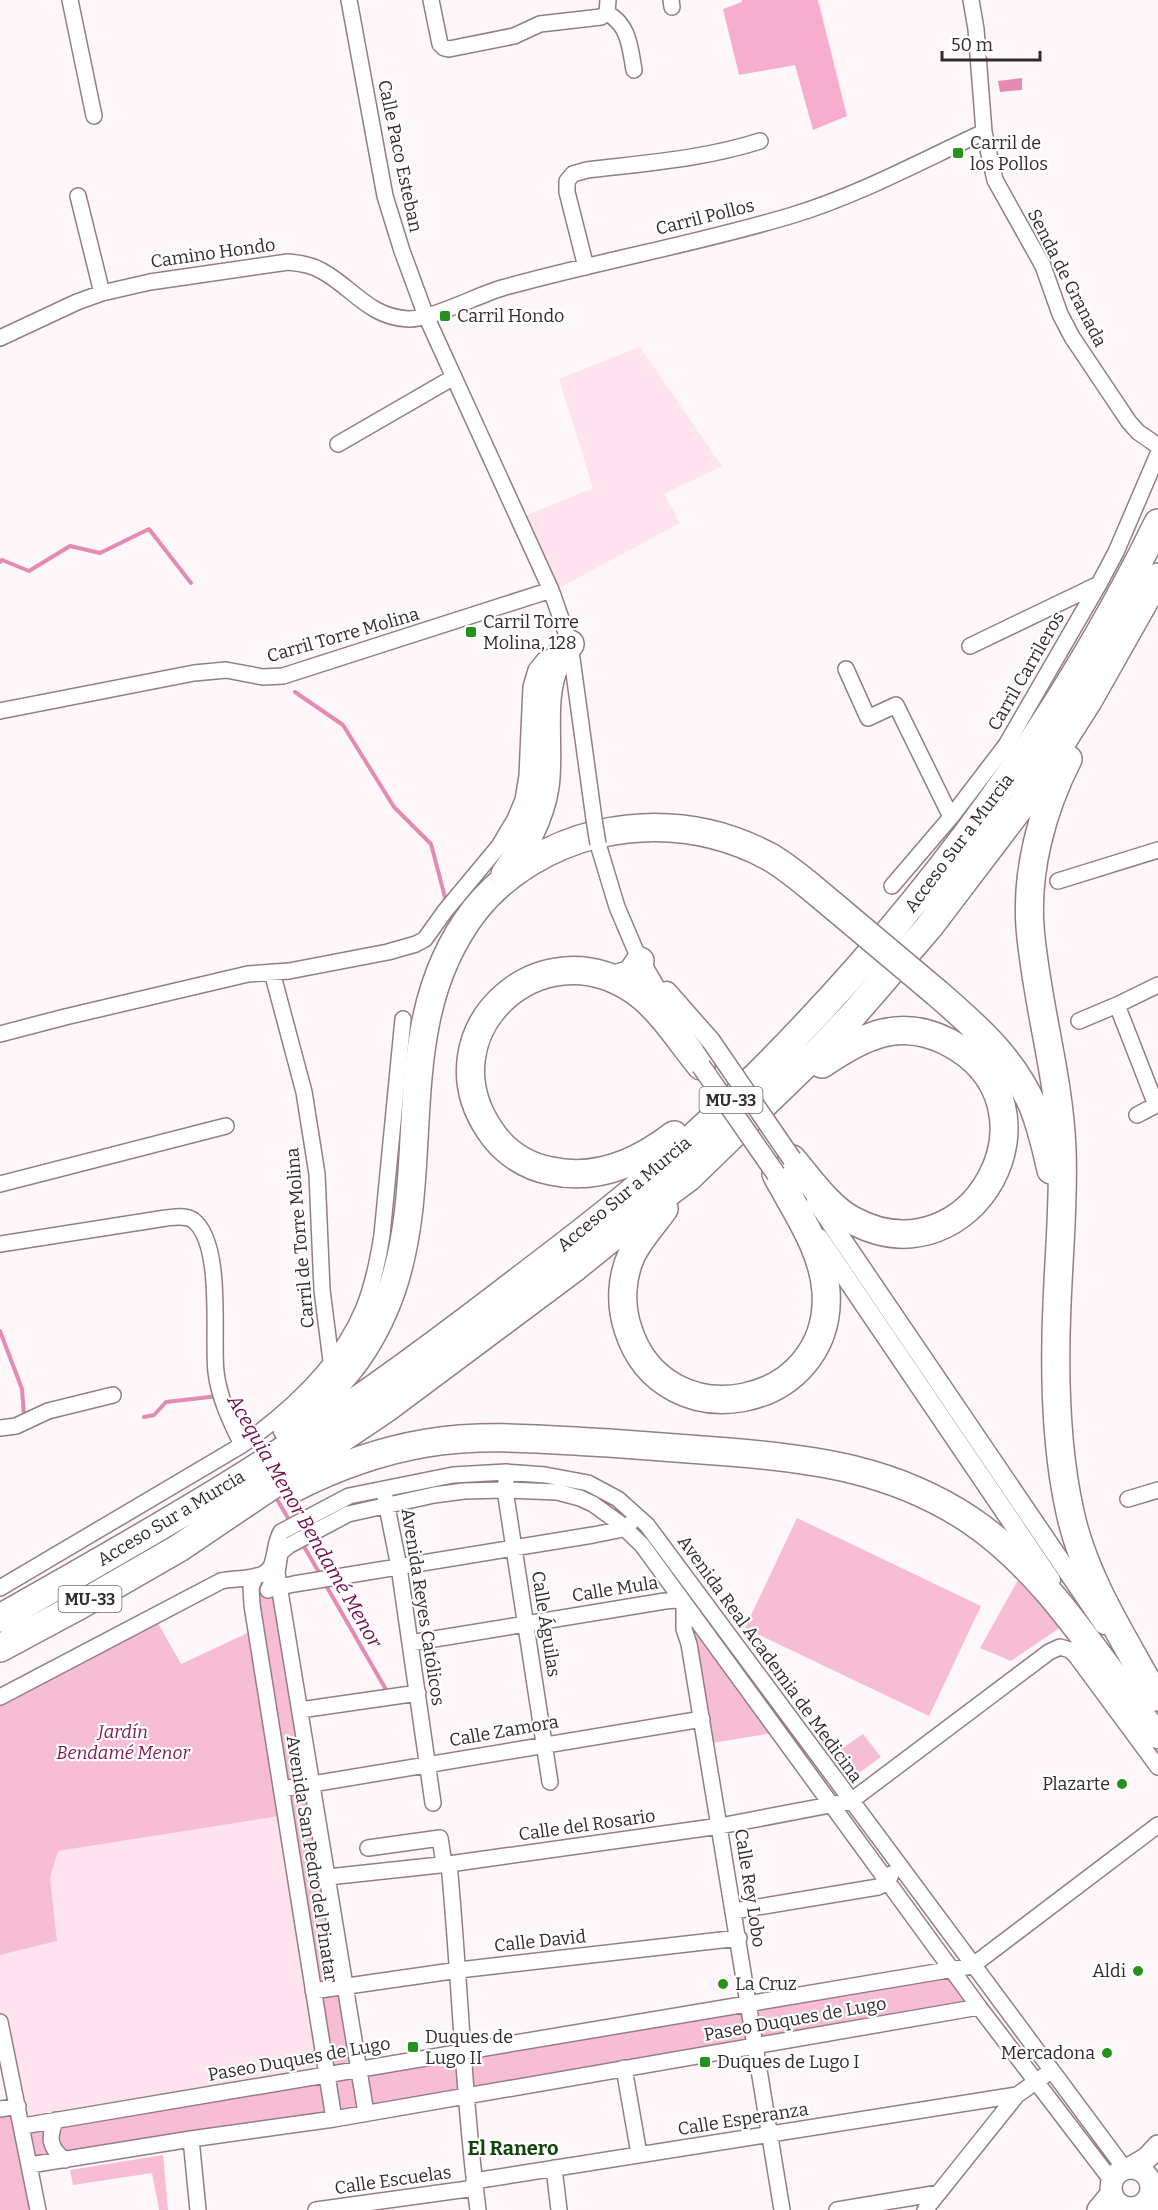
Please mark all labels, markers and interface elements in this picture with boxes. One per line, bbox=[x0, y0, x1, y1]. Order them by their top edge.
scale bar bbox=[942, 24, 1040, 62]
text: 50 m bbox=[951, 34, 993, 56]
street label: Calle Paco Esteban bbox=[373, 78, 427, 235]
place label: Carril de los Pollos bbox=[970, 132, 1048, 175]
marker: Carril de los Pollos bbox=[951, 146, 965, 160]
street label: Carril Pollos bbox=[653, 194, 757, 240]
street label: Senda de Granada bbox=[1023, 205, 1111, 351]
street label: Camino Hondo bbox=[149, 233, 277, 273]
place label: Carril Hondo bbox=[457, 305, 564, 327]
marker: Carril Hondo bbox=[438, 309, 452, 323]
street label: Carril Torre Molina bbox=[264, 603, 422, 667]
street label: Carril Carrileros bbox=[983, 607, 1069, 735]
place label: Carril Torre Molina, 128 bbox=[483, 611, 579, 654]
marker: Carril Torre Molina, 128 bbox=[464, 625, 478, 639]
street label: Acceso Sur a Murcia bbox=[900, 769, 1018, 917]
road number: MU-33 bbox=[700, 1087, 762, 1113]
street label: Acceso Sur a Murcia bbox=[553, 1131, 696, 1256]
street label: Carril de Torre Molina bbox=[281, 1147, 319, 1329]
water label: Acequia Menor Bendamé Menor bbox=[222, 1389, 388, 1652]
street label: Acceso Sur a Murcia bbox=[93, 1465, 249, 1571]
street label: Avenida Reyes Católicos bbox=[397, 1507, 449, 1707]
street label: Avenida Real Academia de Medicina bbox=[673, 1531, 867, 1787]
street label: Calle Águilas bbox=[527, 1569, 565, 1679]
street label: Calle Mula bbox=[570, 1571, 660, 1607]
road number: MU-33 bbox=[58, 1586, 122, 1612]
street label: Calle Zamora bbox=[448, 1711, 561, 1751]
park label: Jardín Bendamé Menor bbox=[56, 1721, 190, 1764]
street label: Avenida San Pedro del Pinatar bbox=[282, 1734, 342, 1984]
place label: Plazarte bbox=[1042, 1773, 1110, 1795]
marker: Plazarte bbox=[1115, 1777, 1129, 1791]
street label: Calle del Rosario bbox=[517, 1805, 657, 1845]
street label: Calle Rey Lobo bbox=[730, 1827, 770, 1949]
street label: Calle David bbox=[493, 1925, 587, 1957]
place label: Aldi bbox=[1092, 1960, 1126, 1982]
marker: Aldi bbox=[1131, 1964, 1145, 1978]
place label: La Cruz bbox=[735, 1973, 797, 1995]
marker: La Cruz bbox=[716, 1977, 730, 1991]
street label: Paseo Duques de Lugo bbox=[702, 1992, 888, 2046]
place label: Duques de Lugo II bbox=[425, 2026, 513, 2069]
street label: Paseo Duques de Lugo bbox=[206, 2032, 392, 2086]
marker: Duques de Lugo II bbox=[406, 2040, 420, 2054]
place label: Mercadona bbox=[1001, 2042, 1095, 2064]
marker: Mercadona bbox=[1100, 2046, 1114, 2060]
place label: Duques de Lugo I bbox=[717, 2051, 860, 2073]
marker: Duques de Lugo I bbox=[698, 2055, 712, 2069]
street label: Calle Esperanza bbox=[676, 2098, 810, 2140]
district label: El Ranero bbox=[468, 2136, 558, 2160]
street label: Calle Escuelas bbox=[333, 2161, 453, 2199]

